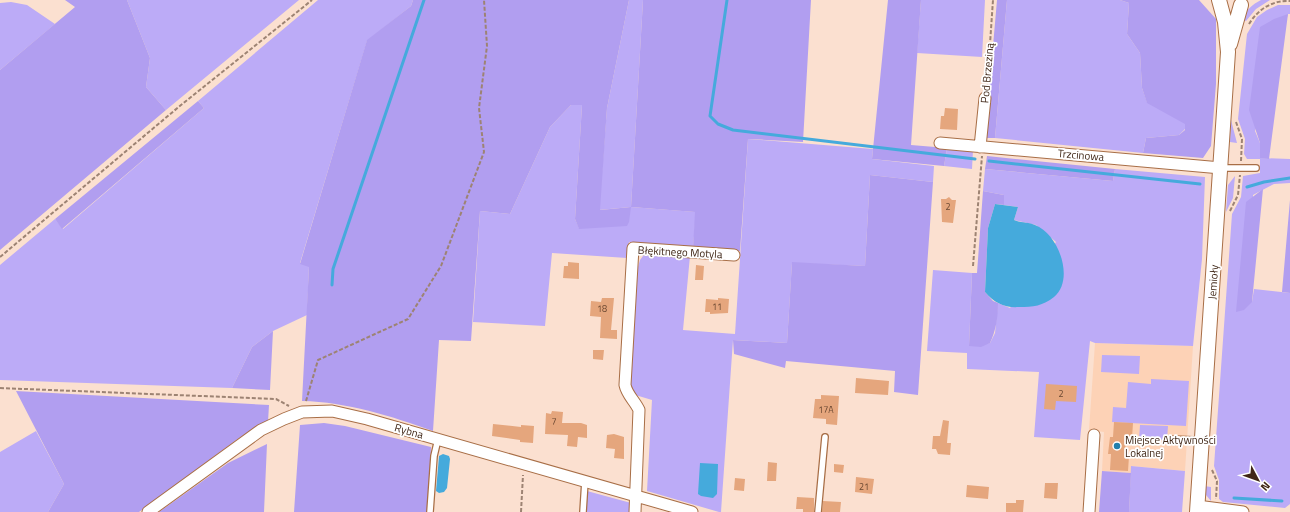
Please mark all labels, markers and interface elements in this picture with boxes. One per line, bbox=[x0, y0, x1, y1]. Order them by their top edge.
street label: Pod Brzeziną bbox=[976, 42, 998, 104]
street label: Trzcinowa bbox=[1057, 145, 1105, 165]
house number: 2 bbox=[945, 200, 951, 213]
street label: Błękitnego Motyla bbox=[637, 242, 723, 262]
street label: Jemioły bbox=[1204, 263, 1222, 300]
house number: 11 bbox=[712, 300, 722, 313]
house number: 18 bbox=[597, 302, 607, 315]
house number: 2 bbox=[1058, 387, 1064, 400]
house number: 17A bbox=[818, 403, 834, 416]
house number: 7 bbox=[551, 415, 557, 428]
street label: Rybna bbox=[393, 419, 426, 443]
place label: Miejsce Aktywności Lokalnej bbox=[1125, 432, 1216, 461]
marker: Miejsce Aktywności Lokalnej bbox=[1112, 441, 1122, 451]
north arrow bbox=[1238, 460, 1278, 500]
text: N bbox=[1257, 478, 1274, 495]
house number: 21 bbox=[859, 480, 869, 493]

